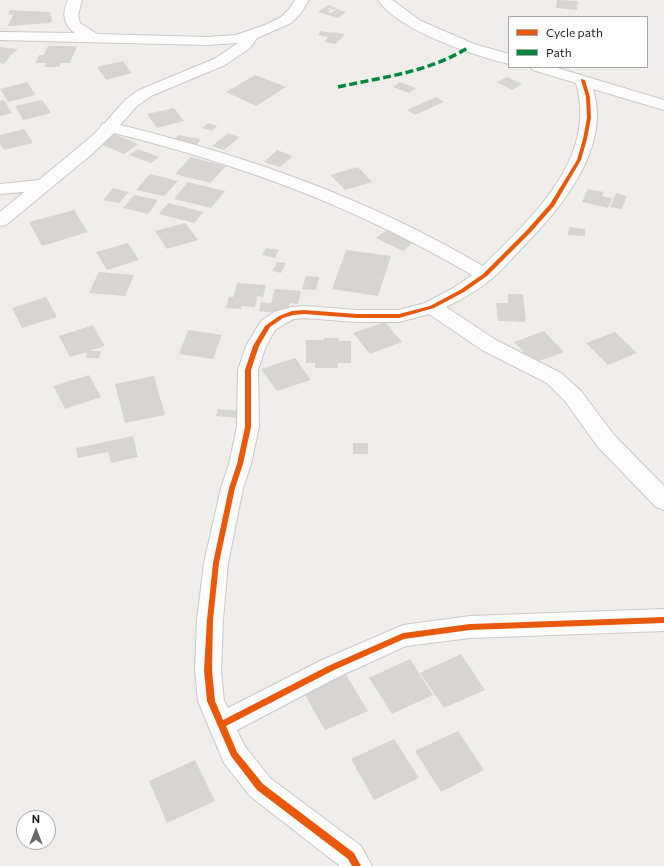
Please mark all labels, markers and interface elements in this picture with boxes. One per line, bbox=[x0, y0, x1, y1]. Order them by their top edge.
legend bbox=[508, 16, 648, 68]
text: Cycle path bbox=[546, 25, 603, 39]
text: Path bbox=[546, 45, 572, 59]
north arrow bbox=[16, 810, 56, 850]
text: N bbox=[32, 812, 40, 825]

